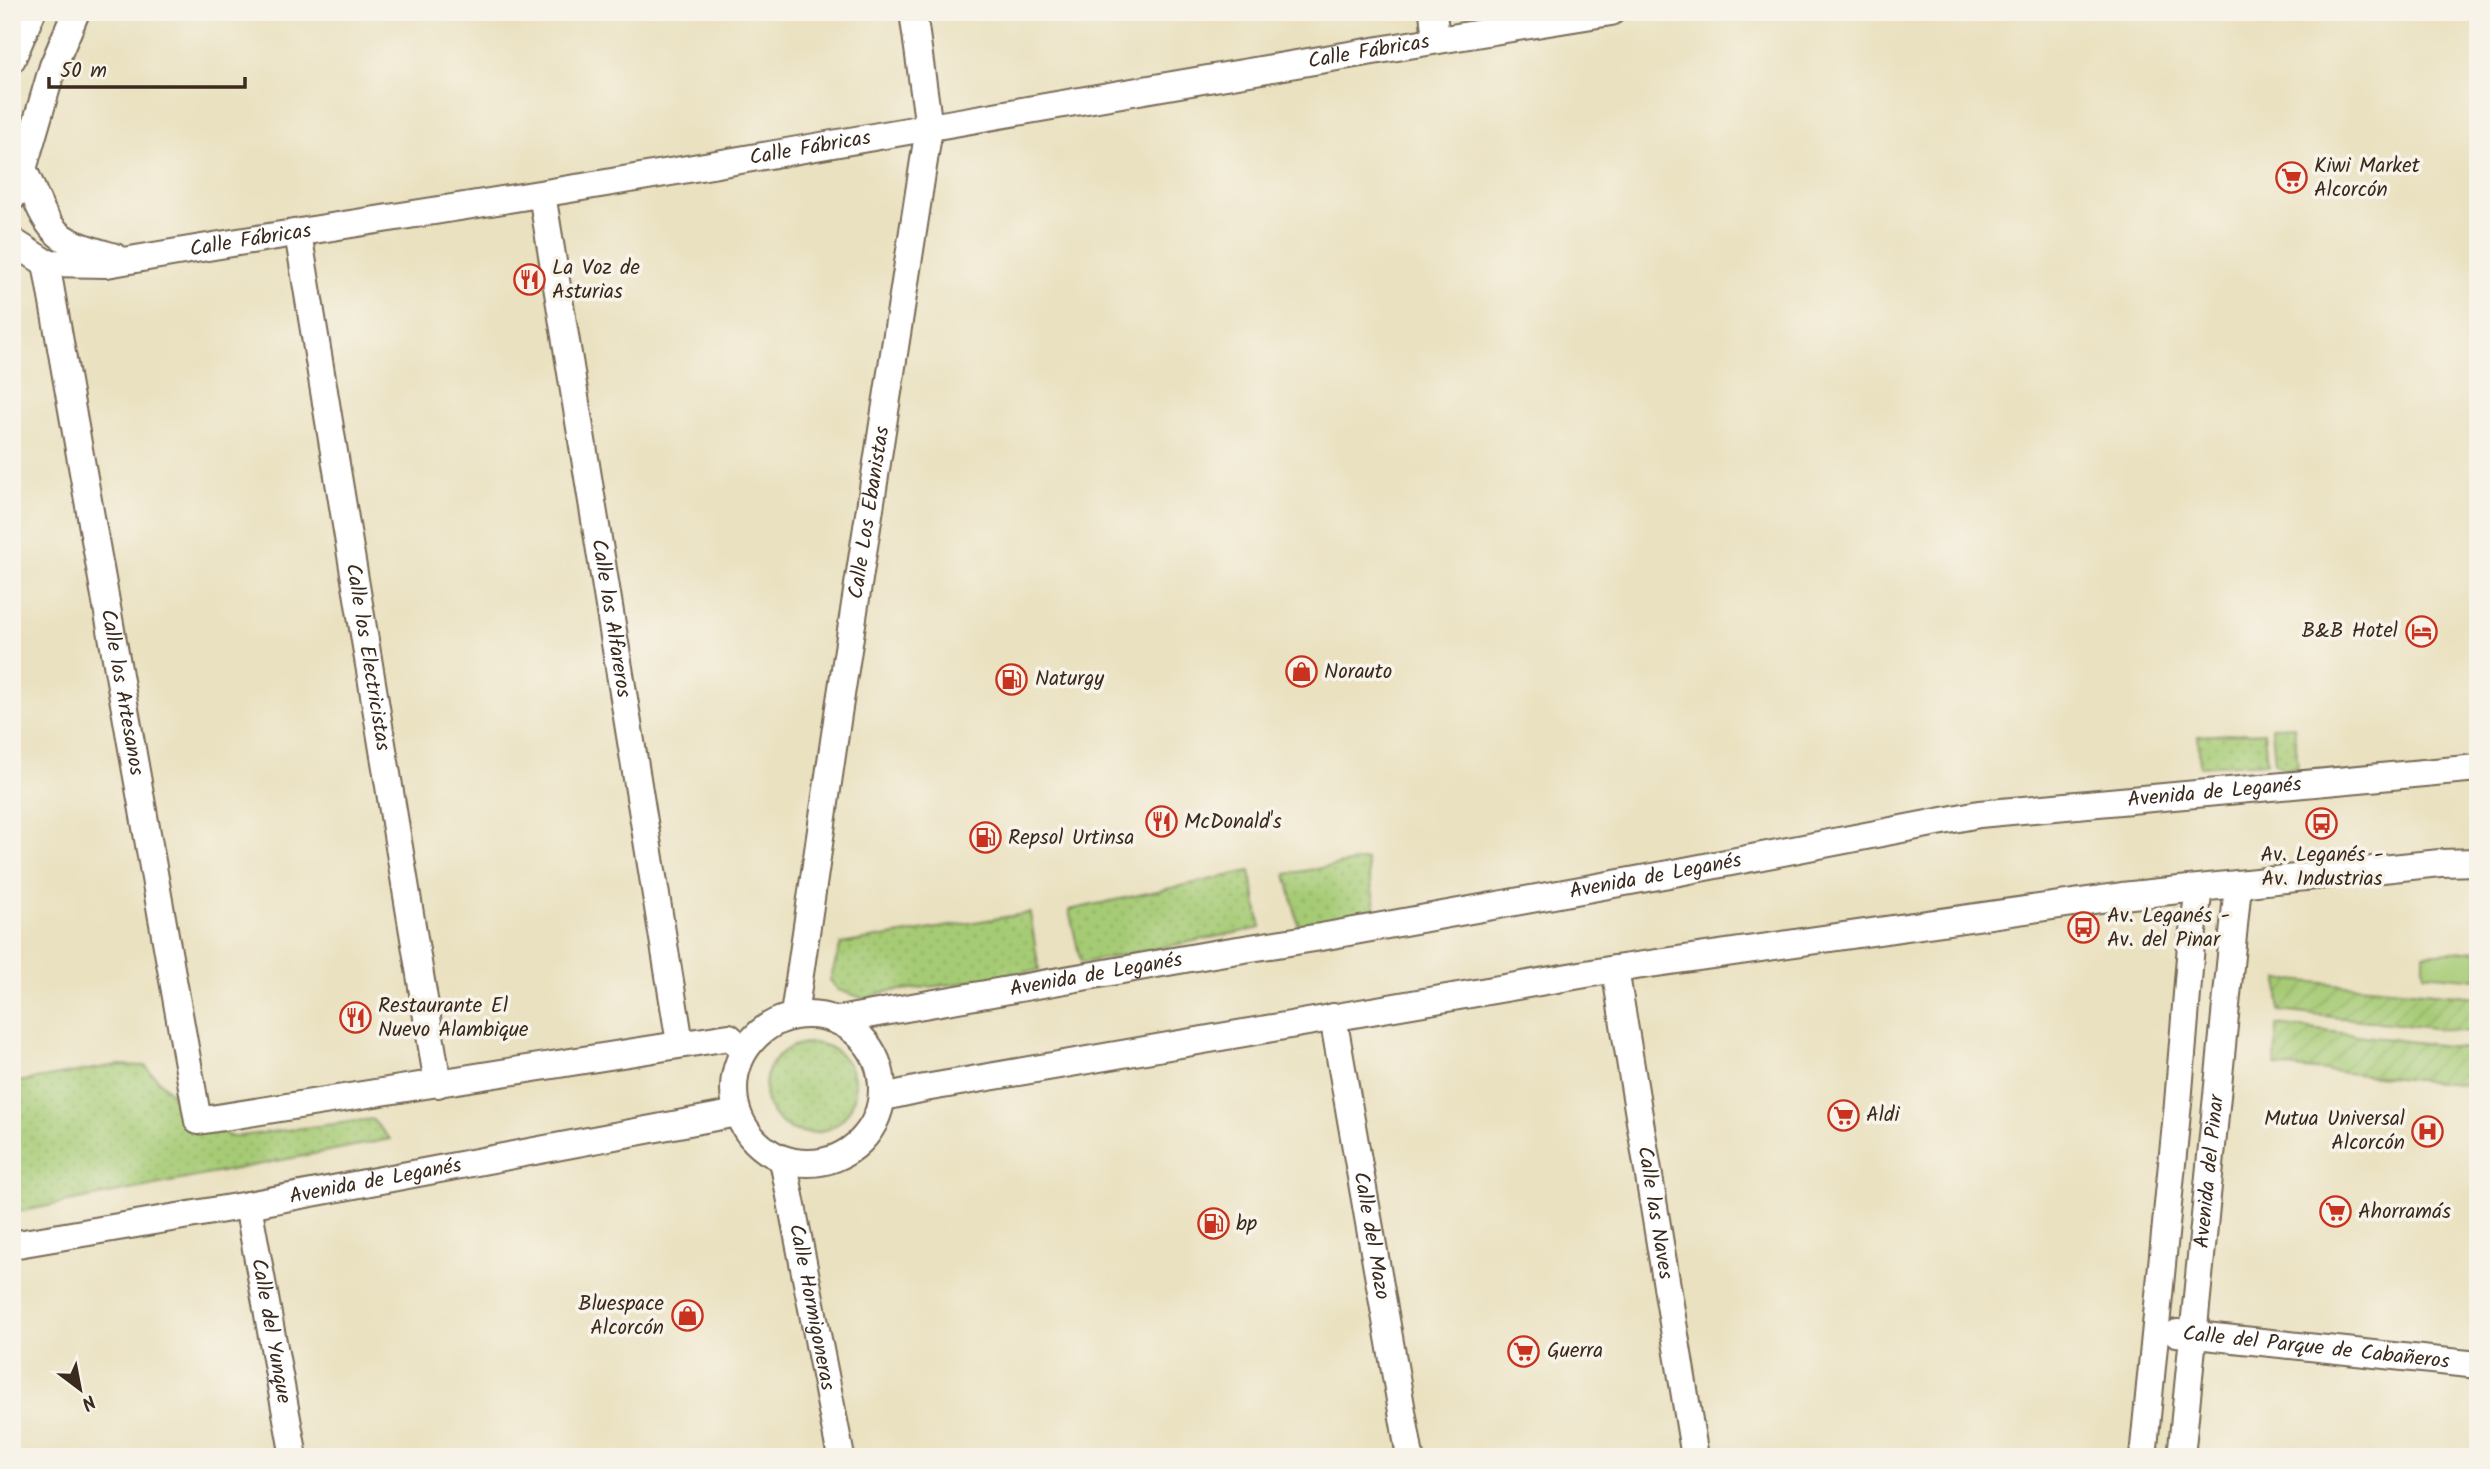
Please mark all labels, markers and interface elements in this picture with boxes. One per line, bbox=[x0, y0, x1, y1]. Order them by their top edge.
street label: Calle Fábricas bbox=[1305, 25, 1432, 78]
scale bar bbox=[49, 46, 245, 90]
text: 50 m bbox=[60, 55, 107, 88]
street label: Calle Fábricas bbox=[747, 121, 873, 175]
place label: Kiwi Market Alcorcón bbox=[2314, 150, 2421, 207]
supermarket icon: Kiwi Market Alcorcón bbox=[2274, 161, 2308, 195]
street label: Calle Fábricas bbox=[187, 214, 314, 266]
place label: La Voz de Asturias bbox=[552, 252, 641, 309]
restaurant icon: La Voz de Asturias bbox=[512, 263, 546, 297]
street label: Calle Los Ebanistas bbox=[840, 424, 899, 601]
street label: Calle los Alfareros bbox=[582, 537, 640, 700]
street label: Calle los Electricistas bbox=[336, 561, 399, 753]
street label: Calle los Artesanos bbox=[91, 606, 153, 778]
hotel icon: B&B Hotel bbox=[2404, 614, 2438, 648]
place label: B&B Hotel bbox=[2302, 615, 2398, 648]
shop icon: Norauto bbox=[1284, 655, 1318, 689]
place label: Norauto bbox=[1324, 656, 1392, 689]
fuel station icon: Naturgy bbox=[995, 662, 1029, 696]
place label: Naturgy bbox=[1035, 663, 1104, 696]
street label: Avenida de Leganés bbox=[2126, 768, 2303, 817]
restaurant icon: McDonald's bbox=[1144, 805, 1178, 839]
place label: McDonald's bbox=[1184, 806, 1282, 839]
bus stop icon: Av. Leganés - Av. Industrias bbox=[2305, 806, 2339, 840]
fuel station icon: Repsol Urtinsa bbox=[968, 821, 1002, 855]
place label: Repsol Urtinsa bbox=[1008, 822, 1134, 855]
place label: Av. Leganés - Av. Industrias bbox=[2260, 839, 2384, 896]
street label: Avenida de Leganés bbox=[1567, 844, 1744, 908]
place label: Av. Leganés - Av. del Pinar bbox=[2107, 900, 2230, 957]
bus stop icon: Av. Leganés - Av. del Pinar bbox=[2067, 911, 2101, 945]
street label: Avenida de Leganés bbox=[1007, 943, 1185, 1006]
place label: Restaurante El Nuevo Alambique bbox=[378, 990, 529, 1047]
restaurant icon: Restaurante El Nuevo Alambique bbox=[338, 1001, 372, 1035]
street label: Avenida del Pinar bbox=[2185, 1092, 2234, 1250]
supermarket icon: Aldi bbox=[1826, 1098, 1860, 1132]
place label: Aldi bbox=[1866, 1099, 1900, 1132]
place label: Mutua Universal Alcorcón bbox=[2264, 1103, 2405, 1160]
hospital icon: Mutua Universal Alcorcón bbox=[2411, 1114, 2445, 1148]
street label: Calle las Naves bbox=[1628, 1144, 1682, 1282]
street label: Avenida de Leganés bbox=[287, 1149, 464, 1213]
street label: Calle del Mazo bbox=[1344, 1169, 1399, 1302]
supermarket icon: Ahorramás bbox=[2318, 1195, 2352, 1229]
place label: Ahorramás bbox=[2358, 1196, 2451, 1229]
fuel station icon: bp bbox=[1196, 1207, 1230, 1241]
place label: bp bbox=[1236, 1208, 1257, 1241]
street label: Calle Hormigoneras bbox=[779, 1221, 844, 1393]
street label: Calle del Yunque bbox=[242, 1256, 301, 1407]
place label: Bluespace Alcorcón bbox=[578, 1288, 665, 1345]
shop icon: Bluespace Alcorcón bbox=[670, 1299, 704, 1333]
street label: Calle del Parque de Cabañeros bbox=[2181, 1317, 2451, 1378]
supermarket icon: Guerra bbox=[1507, 1334, 1541, 1368]
place label: Guerra bbox=[1547, 1335, 1603, 1368]
north arrow bbox=[46, 1354, 116, 1424]
text: N bbox=[75, 1386, 101, 1418]

